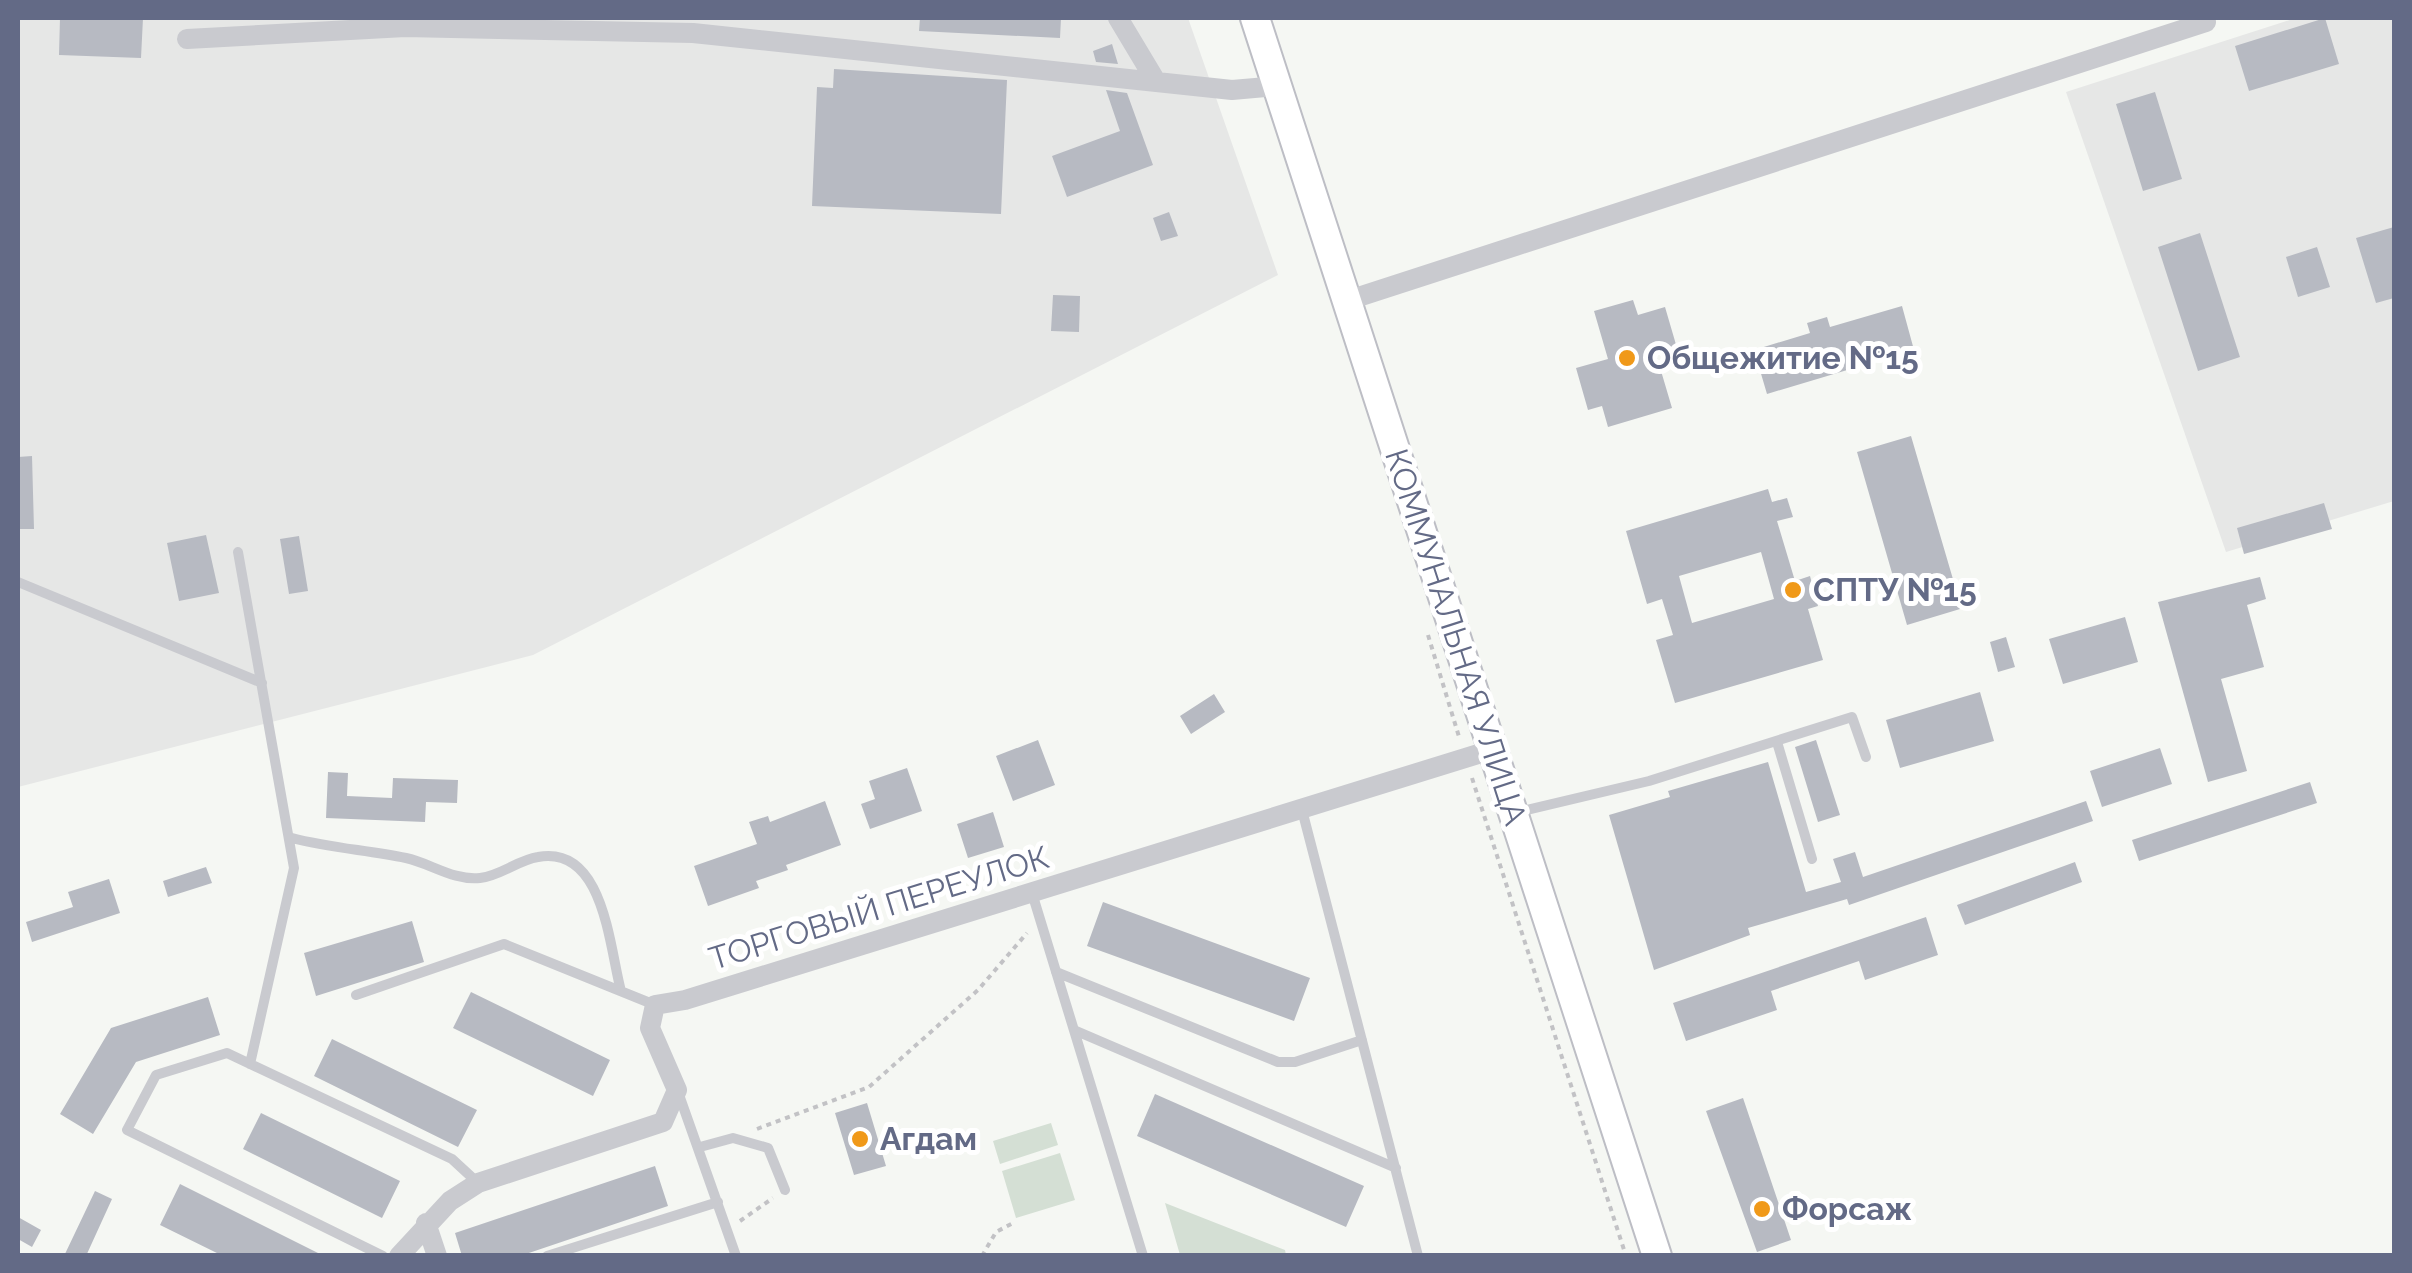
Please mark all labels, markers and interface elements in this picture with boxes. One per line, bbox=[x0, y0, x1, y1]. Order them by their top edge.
place label: Общежитие №15 bbox=[1647, 339, 1919, 376]
marker: Общежитие №15 bbox=[1616, 347, 1638, 369]
street label: КОММУНАЛЬНАЯ УЛИЦА bbox=[1378, 444, 1535, 830]
place label: СПТУ №15 bbox=[1813, 571, 1977, 608]
marker: СПТУ №15 bbox=[1782, 579, 1804, 601]
street label: ТОРГОВЫЙ ПЕРЕУЛОК bbox=[705, 838, 1053, 977]
place label: Агдам bbox=[880, 1120, 977, 1157]
marker: Агдам bbox=[849, 1128, 871, 1150]
place label: Форсаж bbox=[1782, 1190, 1912, 1227]
marker: Форсаж bbox=[1751, 1198, 1773, 1220]

